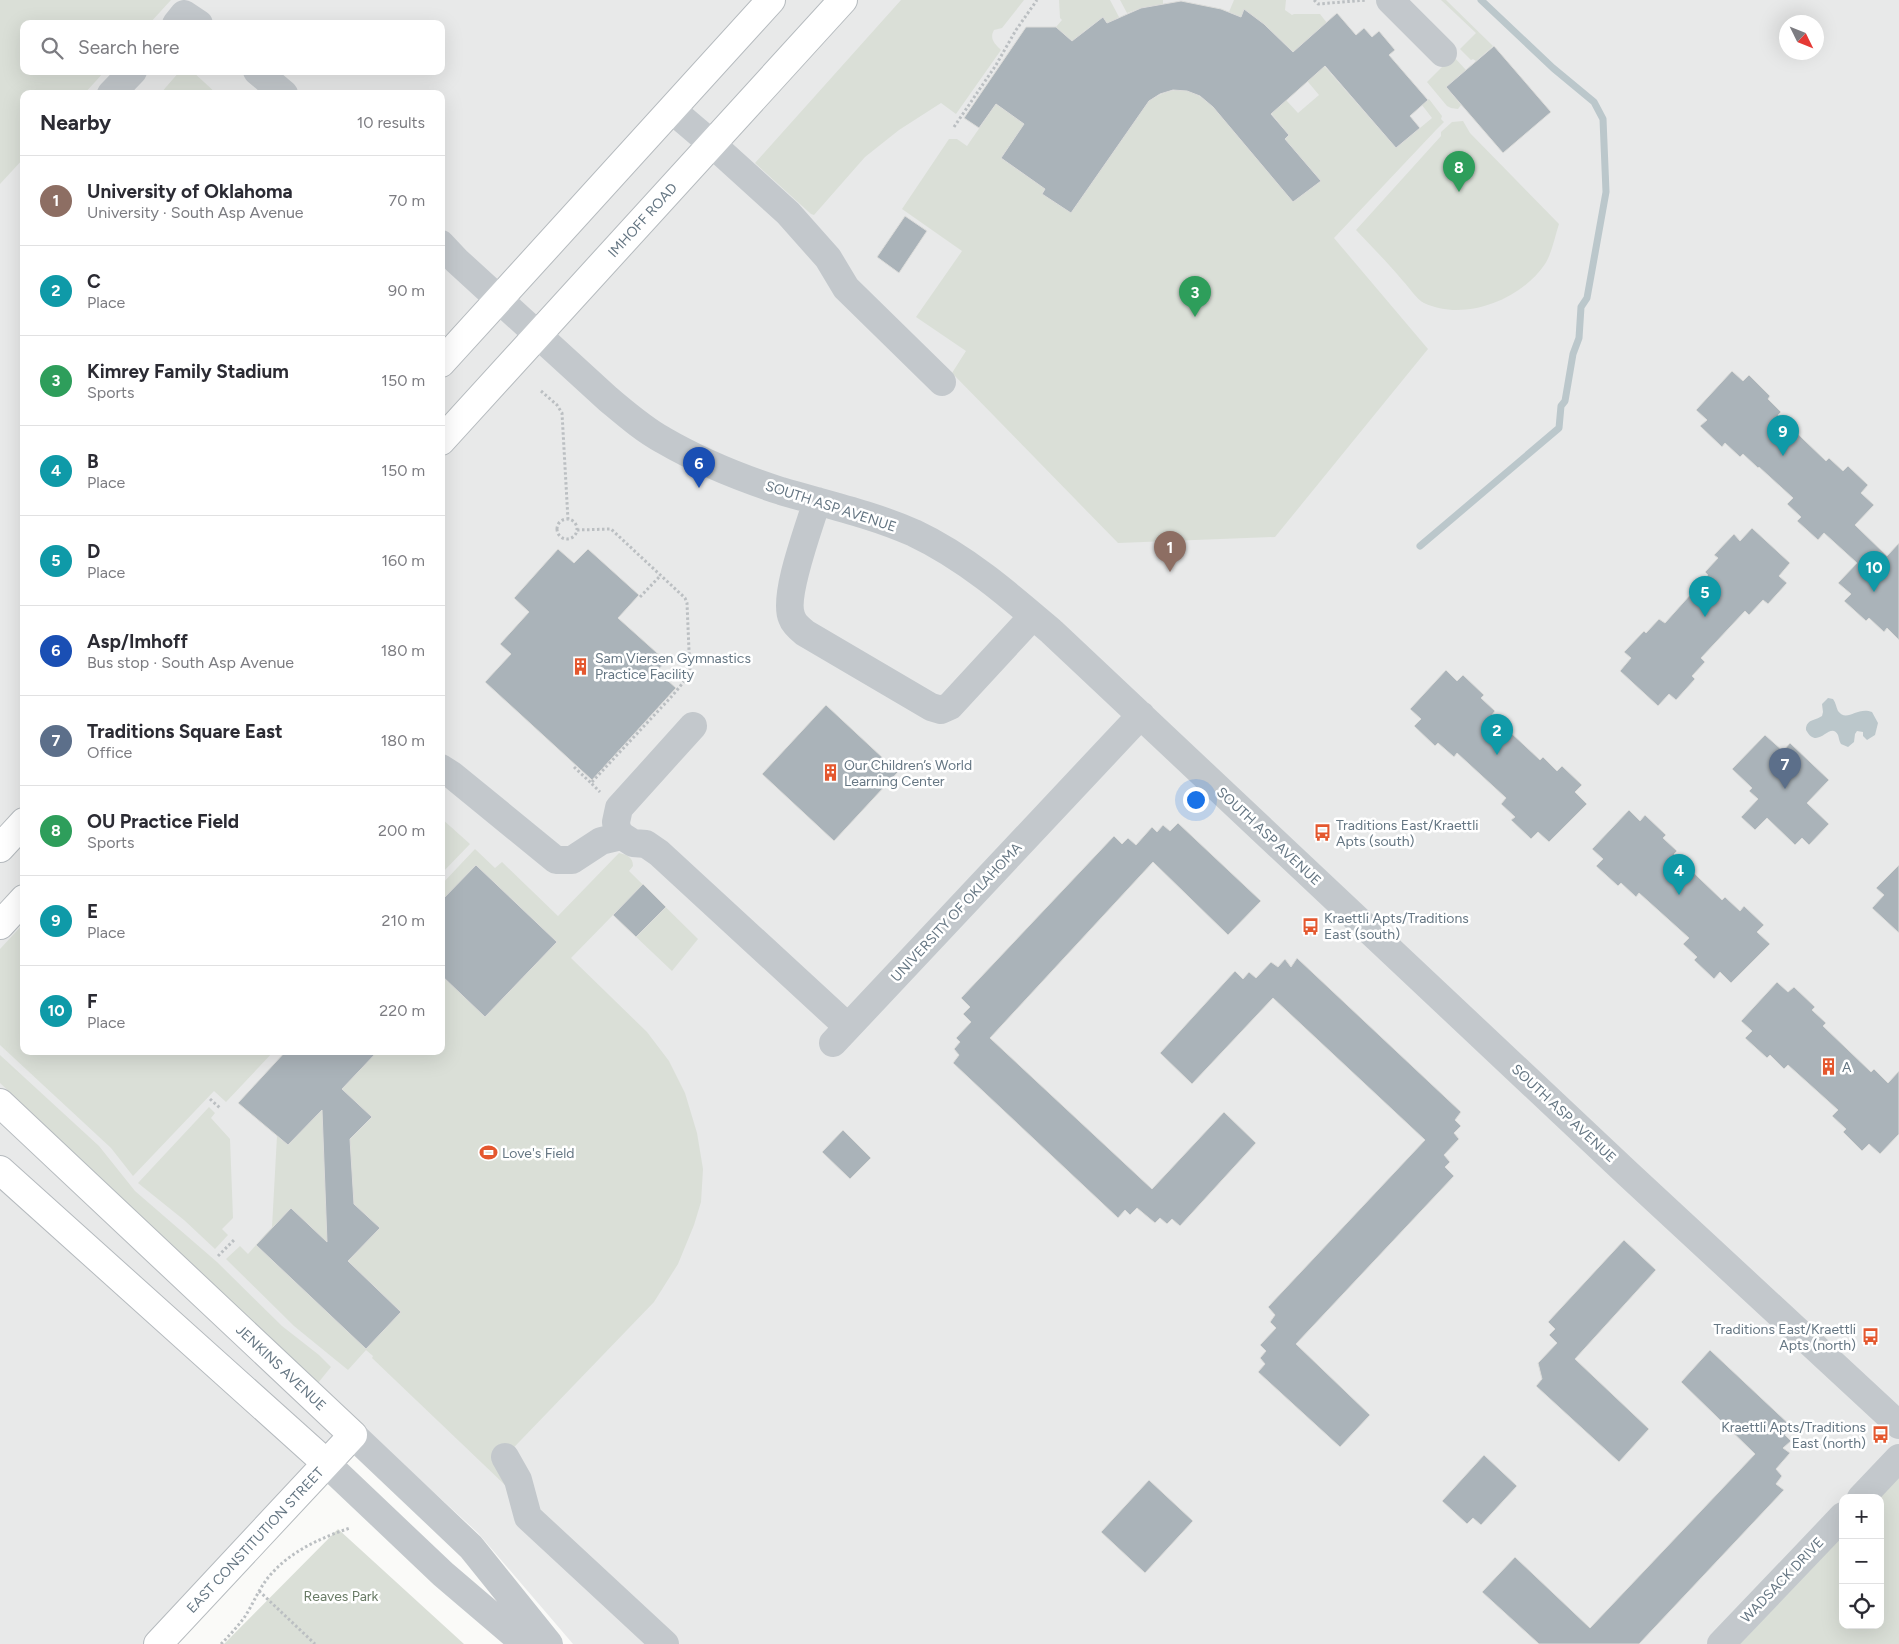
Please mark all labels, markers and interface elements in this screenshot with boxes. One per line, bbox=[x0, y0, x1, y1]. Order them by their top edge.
north arrow bbox=[1779, 15, 1824, 60]
search box bbox=[20, 20, 445, 75]
icon: search bbox=[38, 34, 66, 62]
text: Search here bbox=[78, 36, 180, 59]
text: Nearby bbox=[40, 110, 111, 135]
text: 10 results bbox=[357, 113, 425, 132]
pin: 8 bbox=[1443, 151, 1475, 192]
text: University of Oklahoma bbox=[87, 180, 293, 203]
street label: IMHOFF ROAD bbox=[605, 180, 681, 261]
text: 1 bbox=[53, 191, 59, 210]
text: 70 m bbox=[389, 191, 425, 210]
text: University · South Asp Avenue bbox=[87, 203, 304, 222]
text: C bbox=[87, 270, 101, 293]
pin: 3 bbox=[1179, 276, 1211, 317]
text: 2 bbox=[51, 281, 61, 300]
text: 90 m bbox=[388, 281, 425, 300]
text: Place bbox=[87, 293, 125, 312]
text: Kimrey Family Stadium bbox=[87, 360, 289, 383]
text: 3 bbox=[52, 371, 60, 390]
text: 150 m bbox=[381, 371, 425, 390]
text: Sports bbox=[87, 383, 134, 402]
pin: 9 bbox=[1767, 415, 1799, 456]
pin: 6 bbox=[683, 447, 715, 488]
text: B bbox=[87, 450, 99, 473]
text: 4 bbox=[51, 461, 61, 480]
text: 150 m bbox=[381, 461, 425, 480]
text: Place bbox=[87, 473, 125, 492]
street label: SOUTH ASP AVENUE bbox=[763, 477, 898, 536]
pin: 1 bbox=[1154, 531, 1186, 572]
text: D bbox=[87, 540, 100, 563]
text: 5 bbox=[51, 551, 61, 570]
text: 160 m bbox=[382, 551, 425, 570]
pin: 10 bbox=[1858, 551, 1890, 592]
text: Place bbox=[87, 563, 125, 582]
pin: 5 bbox=[1689, 576, 1721, 617]
text: Asp/Imhoff bbox=[87, 630, 188, 653]
text: 6 bbox=[51, 641, 61, 660]
text: 180 m bbox=[381, 641, 425, 660]
place label: Sam Viersen Gymnastics Practice Facility bbox=[595, 650, 751, 683]
text: Bus stop · South Asp Avenue bbox=[87, 653, 294, 672]
building icon: Sam Viersen Gymnastics Practice Facility bbox=[571, 656, 591, 676]
pin: 2 bbox=[1481, 714, 1513, 755]
text: Traditions Square East bbox=[87, 720, 283, 743]
text: 7 bbox=[52, 731, 60, 750]
text: 180 m bbox=[381, 731, 425, 750]
text: Office bbox=[87, 743, 132, 762]
pin: 7 bbox=[1769, 748, 1801, 789]
place label: Our Children’s World Learning Center bbox=[844, 757, 972, 790]
building icon: Our Children’s World Learning Center bbox=[820, 763, 840, 783]
street label: SOUTH ASP AVENUE bbox=[1213, 784, 1324, 889]
your location bbox=[1183, 787, 1209, 813]
text: OU Practice Field bbox=[87, 810, 239, 833]
place label: Traditions East/Kraettli Apts (south) bbox=[1336, 817, 1478, 850]
text: 8 bbox=[51, 821, 61, 840]
text: 200 m bbox=[378, 821, 425, 840]
bus stop icon: Traditions East/Kraettli Apts (south) bbox=[1312, 823, 1332, 843]
text: Sports bbox=[87, 833, 134, 852]
street label: UNIVERSITY OF OKLAHOMA bbox=[887, 839, 1026, 985]
pin: 4 bbox=[1663, 854, 1695, 895]
text: E bbox=[87, 900, 98, 923]
place label: Kraettli Apts/Traditions East (south) bbox=[1324, 910, 1469, 943]
text: 9 bbox=[51, 911, 61, 930]
text: 210 m bbox=[382, 911, 425, 930]
bus stop icon: Kraettli Apts/Traditions East (south) bbox=[1300, 916, 1320, 936]
text: Place bbox=[87, 923, 125, 942]
text: F bbox=[87, 990, 98, 1013]
text: 10 bbox=[47, 1001, 65, 1020]
text: 220 m bbox=[379, 1001, 425, 1020]
text: Place bbox=[87, 1013, 125, 1032]
building icon: A bbox=[1818, 1057, 1838, 1077]
place label: A bbox=[1842, 1059, 1852, 1076]
street label: SOUTH ASP AVENUE bbox=[1508, 1061, 1619, 1166]
sports icon: Love's Field bbox=[478, 1143, 498, 1163]
place label: Love's Field bbox=[502, 1145, 575, 1162]
street label: JENKINS AVENUE bbox=[232, 1321, 329, 1414]
place label: Traditions East/Kraettli Apts (north) bbox=[1714, 1321, 1856, 1354]
bus stop icon: Traditions East/Kraettli Apts (north) bbox=[1860, 1327, 1880, 1347]
place label: Kraettli Apts/Traditions East (north) bbox=[1721, 1419, 1866, 1452]
bus stop icon: Kraettli Apts/Traditions East (north) bbox=[1870, 1425, 1890, 1445]
street label: EAST CONSTITUTION STREET bbox=[183, 1464, 328, 1617]
map controls bbox=[1839, 1494, 1884, 1629]
button: + bbox=[1839, 1494, 1884, 1539]
street label: WADSACK DRIVE bbox=[1737, 1534, 1827, 1627]
button: − bbox=[1839, 1539, 1884, 1584]
button: locate bbox=[1839, 1584, 1884, 1629]
park label: Reaves Park bbox=[304, 1588, 379, 1605]

